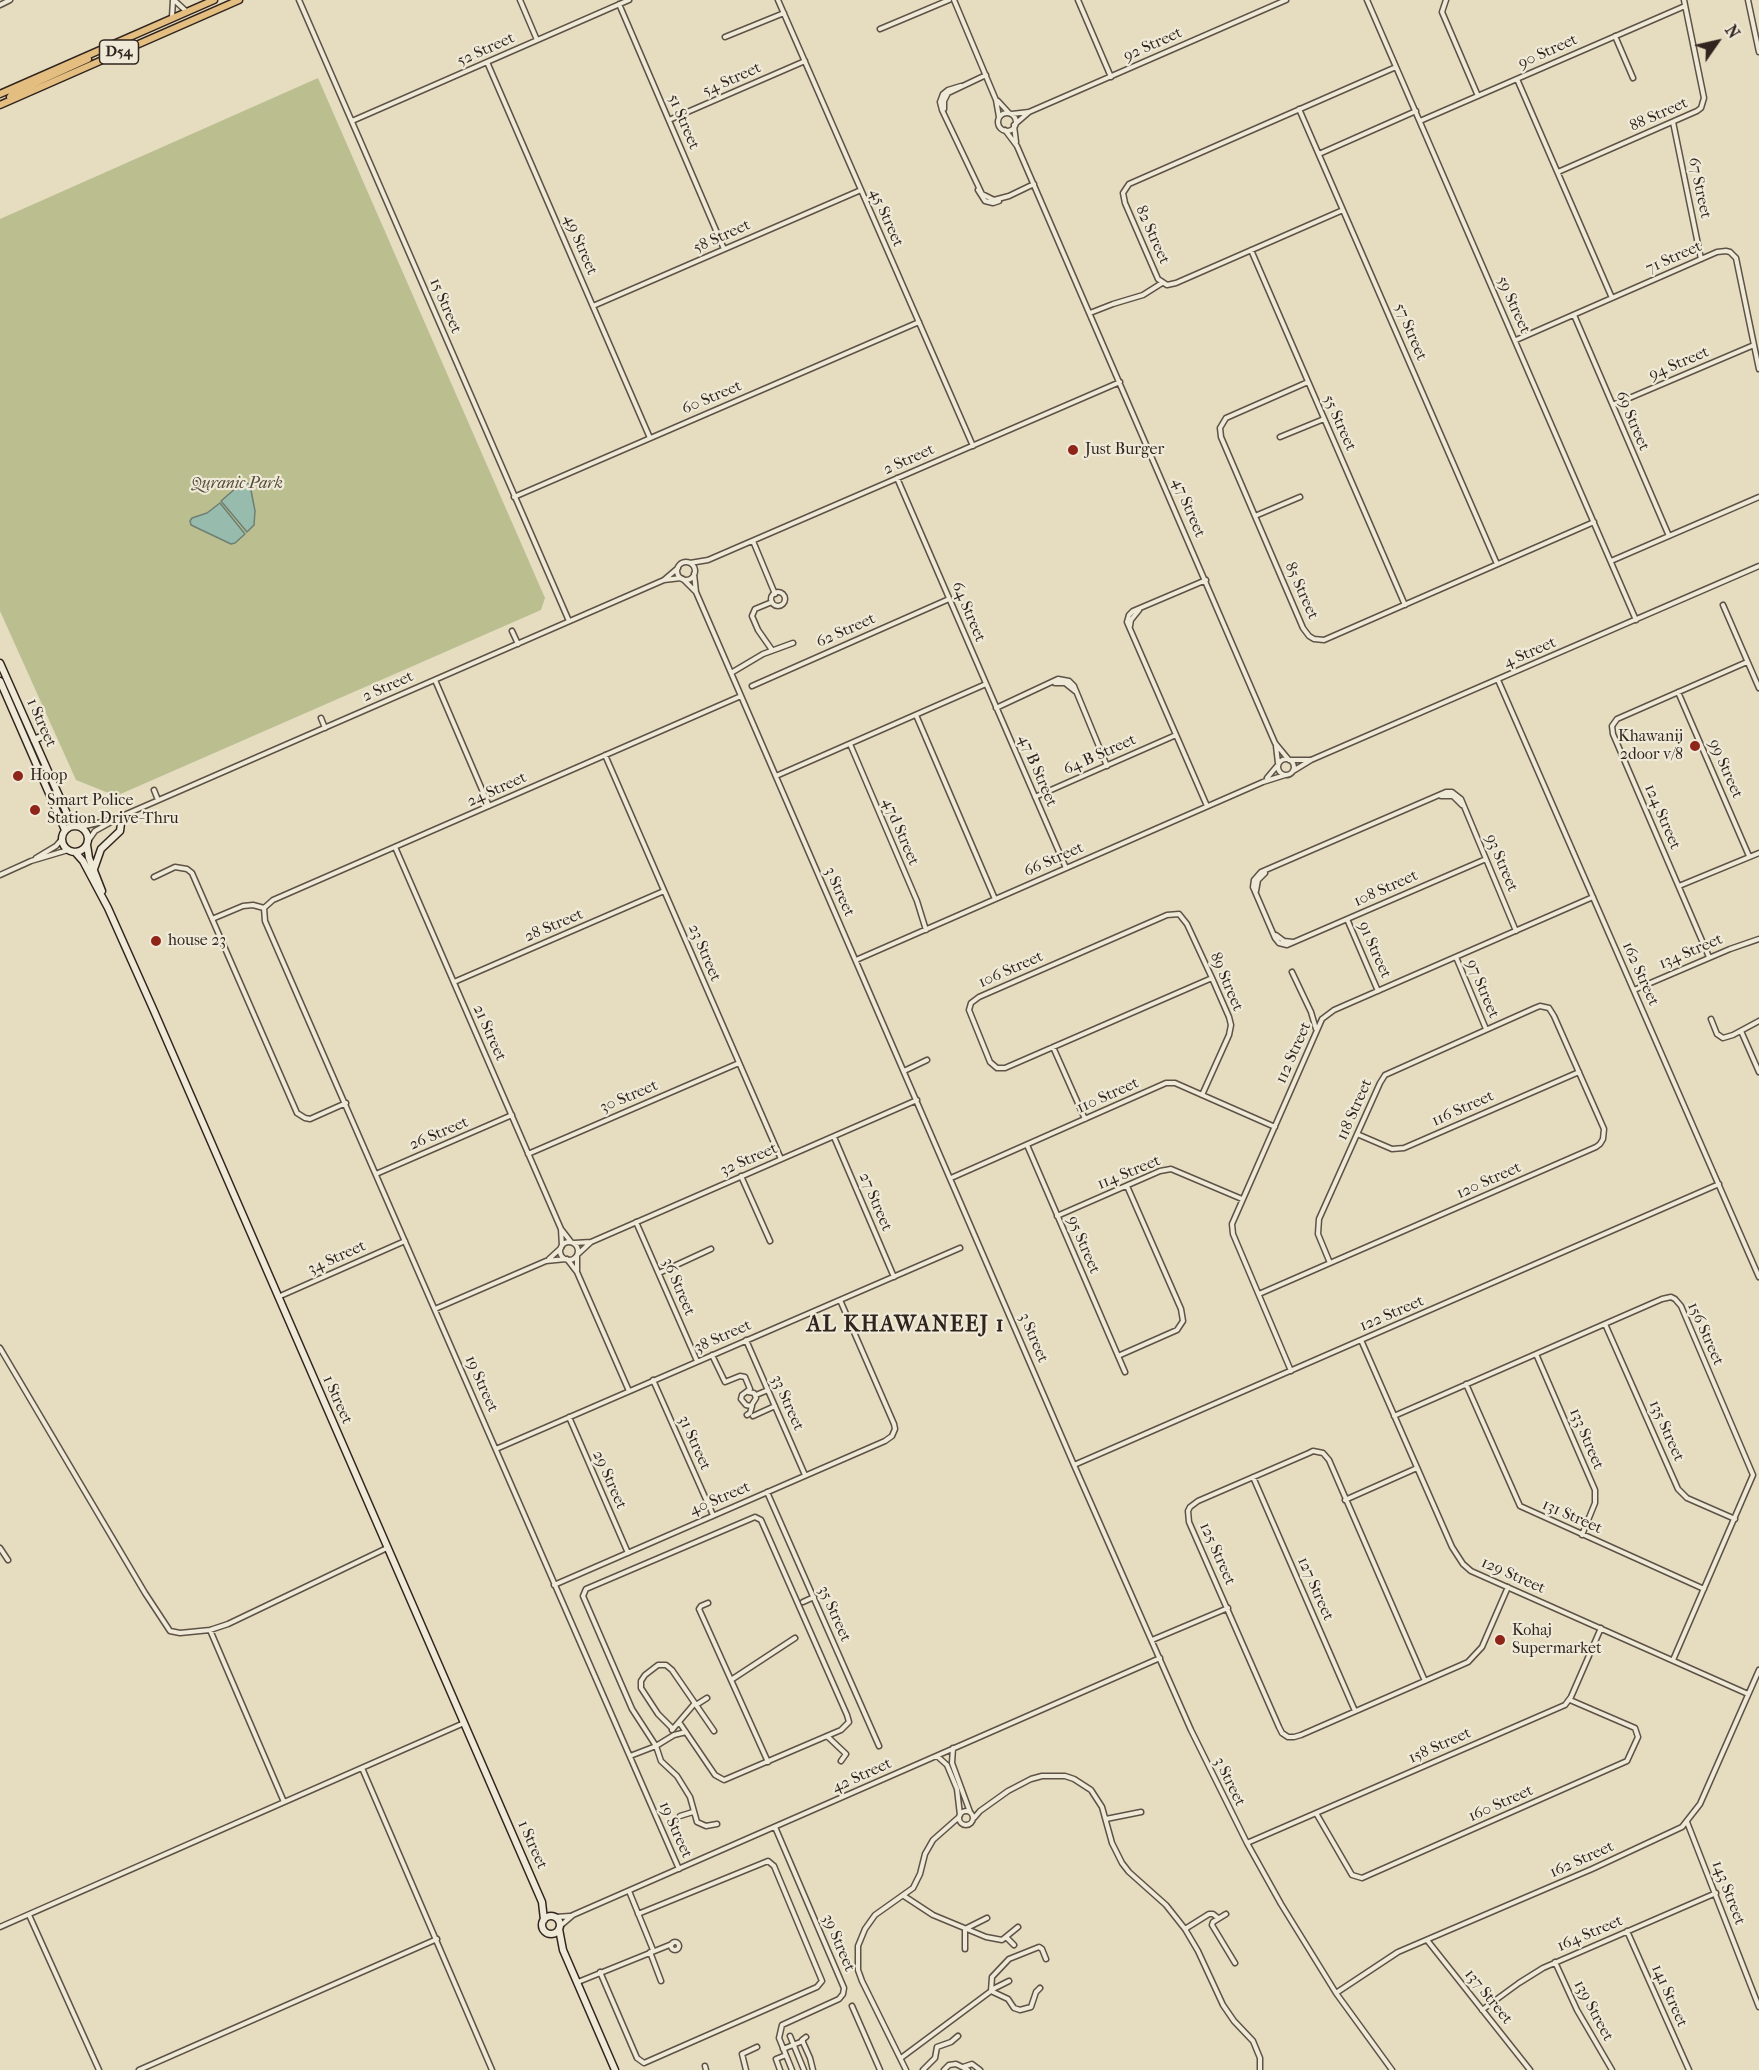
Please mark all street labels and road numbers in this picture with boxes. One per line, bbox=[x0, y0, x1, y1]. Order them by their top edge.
street label: 92 Street bbox=[1121, 24, 1185, 66]
street label: 52 Street bbox=[454, 29, 518, 71]
street label: 90 Street bbox=[1515, 30, 1581, 74]
road number: D54 bbox=[100, 40, 138, 64]
street label: 54 Street bbox=[700, 59, 764, 101]
street label: 51 Street bbox=[663, 91, 703, 153]
street label: 88 Street bbox=[1627, 94, 1691, 136]
street label: 67 Street bbox=[1683, 156, 1715, 220]
street label: 45 Street bbox=[865, 186, 907, 250]
street label: 82 Street bbox=[1131, 203, 1173, 267]
street label: 49 Street bbox=[559, 212, 601, 278]
street label: 58 Street bbox=[690, 216, 754, 258]
street label: 71 Street bbox=[1643, 237, 1705, 279]
street label: 59 Street bbox=[1492, 273, 1534, 337]
street label: 15 Street bbox=[425, 275, 465, 337]
street label: 57 Street bbox=[1389, 301, 1431, 363]
street label: 94 Street bbox=[1646, 343, 1712, 385]
street label: 60 Street bbox=[679, 377, 745, 419]
street label: 69 Street bbox=[1611, 388, 1653, 454]
street label: 55 Street bbox=[1318, 392, 1360, 454]
street label: 2 Street bbox=[880, 440, 938, 480]
street label: 47 Street bbox=[1167, 476, 1209, 540]
street label: 85 Street bbox=[1280, 559, 1322, 623]
street label: 64 Street bbox=[947, 579, 989, 645]
street label: 62 Street bbox=[814, 610, 878, 652]
street label: 4 Street bbox=[1501, 633, 1559, 673]
street label: 2 Street bbox=[359, 667, 417, 707]
street label: 1 Street bbox=[22, 696, 60, 750]
street label: 64 B Street bbox=[1061, 730, 1139, 780]
street label: 47 B Street bbox=[1013, 732, 1061, 810]
street label: 99 Street bbox=[1704, 737, 1746, 801]
street label: 24 Street bbox=[464, 768, 530, 812]
street label: 124 Street bbox=[1640, 781, 1684, 853]
street label: 47d Street bbox=[877, 796, 923, 868]
street label: 93 Street bbox=[1480, 831, 1522, 895]
street label: 66 Street bbox=[1021, 838, 1087, 882]
street label: 3 Street bbox=[820, 864, 858, 920]
street label: 108 Street bbox=[1351, 866, 1421, 912]
street label: 28 Street bbox=[522, 905, 586, 947]
street label: 91 Street bbox=[1353, 919, 1395, 981]
street label: 23 Street bbox=[683, 921, 725, 985]
street label: 134 Street bbox=[1656, 930, 1726, 974]
street label: 162 Street bbox=[1617, 939, 1663, 1009]
street label: 106 Street bbox=[976, 947, 1046, 993]
street label: 89 Street bbox=[1205, 950, 1247, 1014]
street label: 97 Street bbox=[1461, 957, 1503, 1021]
street label: 21 Street bbox=[468, 1002, 510, 1064]
street label: 112 Street bbox=[1272, 1019, 1316, 1087]
street label: 110 Street bbox=[1074, 1074, 1142, 1118]
street label: 30 Street bbox=[597, 1076, 661, 1118]
street label: 118 Street bbox=[1333, 1076, 1377, 1144]
street label: 116 Street bbox=[1429, 1087, 1497, 1131]
street label: 26 Street bbox=[406, 1113, 472, 1155]
street label: 32 Street bbox=[717, 1139, 781, 1181]
street label: 114 Street bbox=[1095, 1152, 1163, 1194]
street label: 120 Street bbox=[1454, 1158, 1524, 1204]
street label: 27 Street bbox=[854, 1170, 896, 1234]
street label: 95 Street bbox=[1062, 1213, 1104, 1277]
street label: 34 Street bbox=[305, 1237, 369, 1279]
street label: 36 Street bbox=[657, 1255, 699, 1319]
street label: 122 Street bbox=[1357, 1292, 1427, 1336]
street label: 156 Street bbox=[1683, 1300, 1727, 1368]
street label: 3 Street bbox=[1014, 1310, 1052, 1366]
street label: 38 Street bbox=[692, 1316, 754, 1358]
street label: 19 Street bbox=[460, 1353, 502, 1415]
street label: 33 Street bbox=[766, 1372, 808, 1434]
street label: 1 Street bbox=[318, 1373, 356, 1427]
street label: 135 Street bbox=[1644, 1397, 1688, 1465]
street label: 133 Street bbox=[1565, 1406, 1607, 1472]
street label: 31 Street bbox=[673, 1413, 715, 1473]
street label: 29 Street bbox=[588, 1448, 630, 1512]
street label: 40 Street bbox=[687, 1478, 753, 1520]
street label: 131 Street bbox=[1539, 1495, 1605, 1539]
street label: 125 Street bbox=[1195, 1520, 1239, 1588]
street label: 129 Street bbox=[1478, 1553, 1548, 1599]
street label: 127 Street bbox=[1293, 1554, 1337, 1624]
street label: 35 Street bbox=[813, 1583, 855, 1645]
street label: 158 Street bbox=[1406, 1724, 1474, 1768]
street label: 42 Street bbox=[829, 1754, 895, 1798]
street label: 3 Street bbox=[1209, 1754, 1249, 1810]
street label: 160 Street bbox=[1466, 1781, 1536, 1827]
street label: 19 Street bbox=[654, 1799, 696, 1861]
street label: 1 Street bbox=[513, 1818, 551, 1872]
street label: 162 Street bbox=[1547, 1837, 1617, 1883]
street label: 143 Street bbox=[1707, 1858, 1749, 1928]
street label: 39 Street bbox=[817, 1911, 859, 1975]
street label: 164 Street bbox=[1554, 1912, 1626, 1956]
street label: 141 Street bbox=[1647, 1962, 1691, 2030]
street label: 137 Street bbox=[1460, 1965, 1516, 2029]
street label: 139 Street bbox=[1569, 1977, 1617, 2045]

